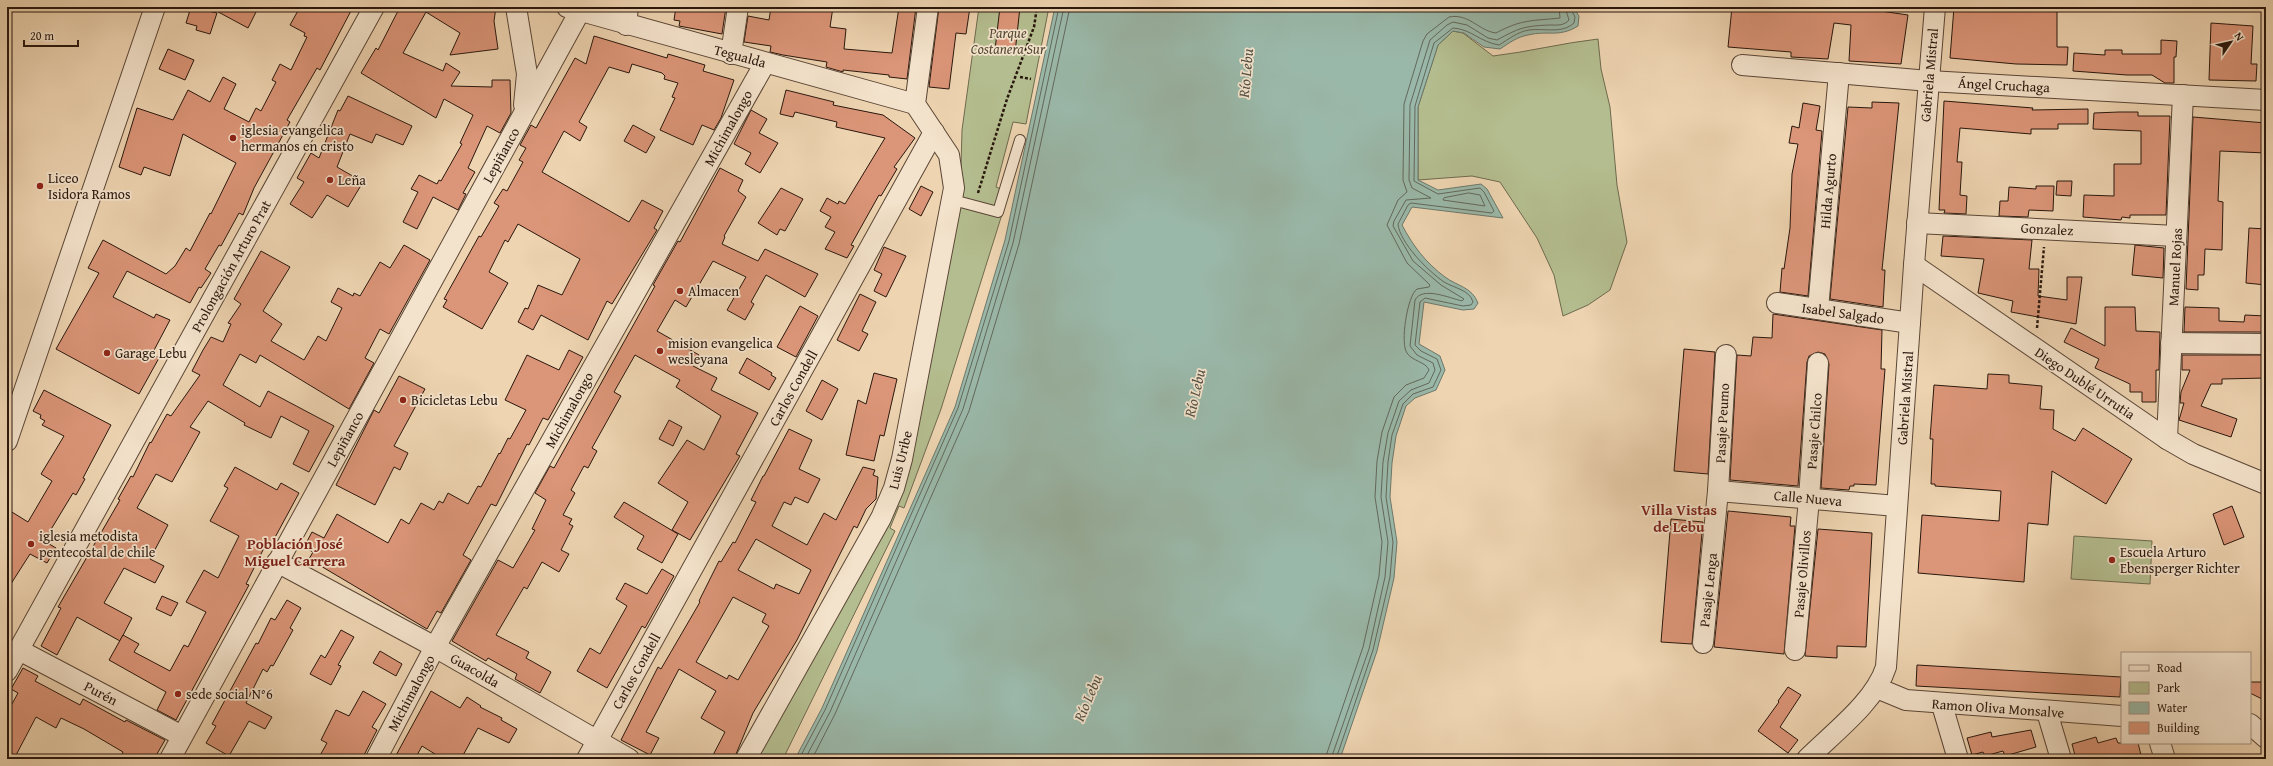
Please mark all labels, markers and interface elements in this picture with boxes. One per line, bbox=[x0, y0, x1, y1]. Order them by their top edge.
scale bar bbox=[24, 22, 78, 48]
north arrow bbox=[2211, 22, 2251, 62]
park label: Parque Costanera Sur bbox=[971, 23, 1046, 59]
text: 20 m bbox=[30, 27, 54, 44]
street label: Gabriela Mistral bbox=[1915, 27, 1943, 123]
text: N bbox=[2231, 29, 2248, 44]
street label: Tegualda bbox=[712, 39, 769, 73]
water label: Río Lebu bbox=[1233, 47, 1258, 99]
street label: Ángel Cruchaga bbox=[1958, 73, 2051, 97]
street label: Michimalongo bbox=[699, 86, 757, 170]
place label: iglesia evangelica hermanos en cristo bbox=[241, 120, 354, 156]
street label: Lepiñanco bbox=[478, 124, 524, 186]
marker: iglesia evangelica hermanos en cristo bbox=[228, 133, 238, 143]
street label: Hilda Agurto bbox=[1815, 153, 1841, 229]
place label: Liceo Isidora Ramos bbox=[48, 168, 131, 204]
place label: Leña bbox=[338, 170, 366, 190]
marker: Leña bbox=[325, 175, 335, 185]
marker: Liceo Isidora Ramos bbox=[35, 181, 45, 191]
street label: Prolongación Arturo Prat bbox=[186, 196, 276, 336]
street label: Gonzalez bbox=[2020, 218, 2074, 240]
street label: Manuel Rojas bbox=[2163, 227, 2187, 307]
place label: Almacen bbox=[688, 281, 739, 301]
marker: Almacen bbox=[675, 286, 685, 296]
street label: Isabel Salgado bbox=[1801, 297, 1885, 329]
place label: mision evangelica wesleyana bbox=[668, 333, 773, 369]
street label: Diego Dublé Urrutia bbox=[2031, 342, 2139, 424]
place label: Garage Lebu bbox=[115, 343, 187, 363]
marker: mision evangelica wesleyana bbox=[655, 346, 665, 356]
street label: Carlos Condell bbox=[764, 346, 822, 430]
marker: Garage Lebu bbox=[102, 348, 112, 358]
street label: Gabriela Mistral bbox=[1892, 350, 1918, 446]
water label: Río Lebu bbox=[1179, 366, 1210, 420]
street label: Michimalongo bbox=[540, 368, 598, 452]
street label: Pasaje Peumo bbox=[1710, 383, 1734, 463]
place label: Bicicletas Lebu bbox=[411, 390, 498, 410]
street label: Pasaje Chilco bbox=[1801, 392, 1827, 470]
marker: Bicicletas Lebu bbox=[398, 395, 408, 405]
street label: Lepiñanco bbox=[322, 408, 368, 470]
street label: Luis Uribe bbox=[883, 428, 917, 491]
street label: Calle Nueva bbox=[1773, 485, 1843, 511]
district label: Villa Vistas de Lebu bbox=[1641, 499, 1717, 537]
place label: iglesia metodista pentecostal de chile bbox=[39, 526, 156, 562]
street label: Pasaje Olivillos bbox=[1788, 530, 1816, 618]
district label: Población José Miguel Carrera bbox=[245, 533, 346, 571]
marker: iglesia metodista pentecostal de chile bbox=[26, 539, 36, 549]
place label: Escuela Arturo Ebensperger Richter bbox=[2120, 542, 2240, 578]
street label: Pasaje Lenga bbox=[1694, 552, 1722, 628]
marker: Escuela Arturo Ebensperger Richter bbox=[2107, 555, 2117, 565]
street label: Carlos Condell bbox=[607, 629, 665, 713]
street label: Guacolda bbox=[447, 648, 504, 692]
street label: Michimalongo bbox=[382, 651, 440, 735]
legend bbox=[2121, 652, 2251, 744]
text: Road bbox=[2157, 659, 2183, 676]
water label: Río Lebu bbox=[1068, 671, 1107, 725]
street label: Purén bbox=[81, 676, 121, 710]
text: Park bbox=[2157, 679, 2181, 696]
place label: sede social N°6 bbox=[186, 684, 273, 704]
marker: sede social N°6 bbox=[173, 689, 183, 699]
street label: Ramon Oliva Monsalve bbox=[1931, 693, 2065, 723]
text: Water bbox=[2157, 699, 2187, 716]
text: Building bbox=[2157, 719, 2200, 736]

